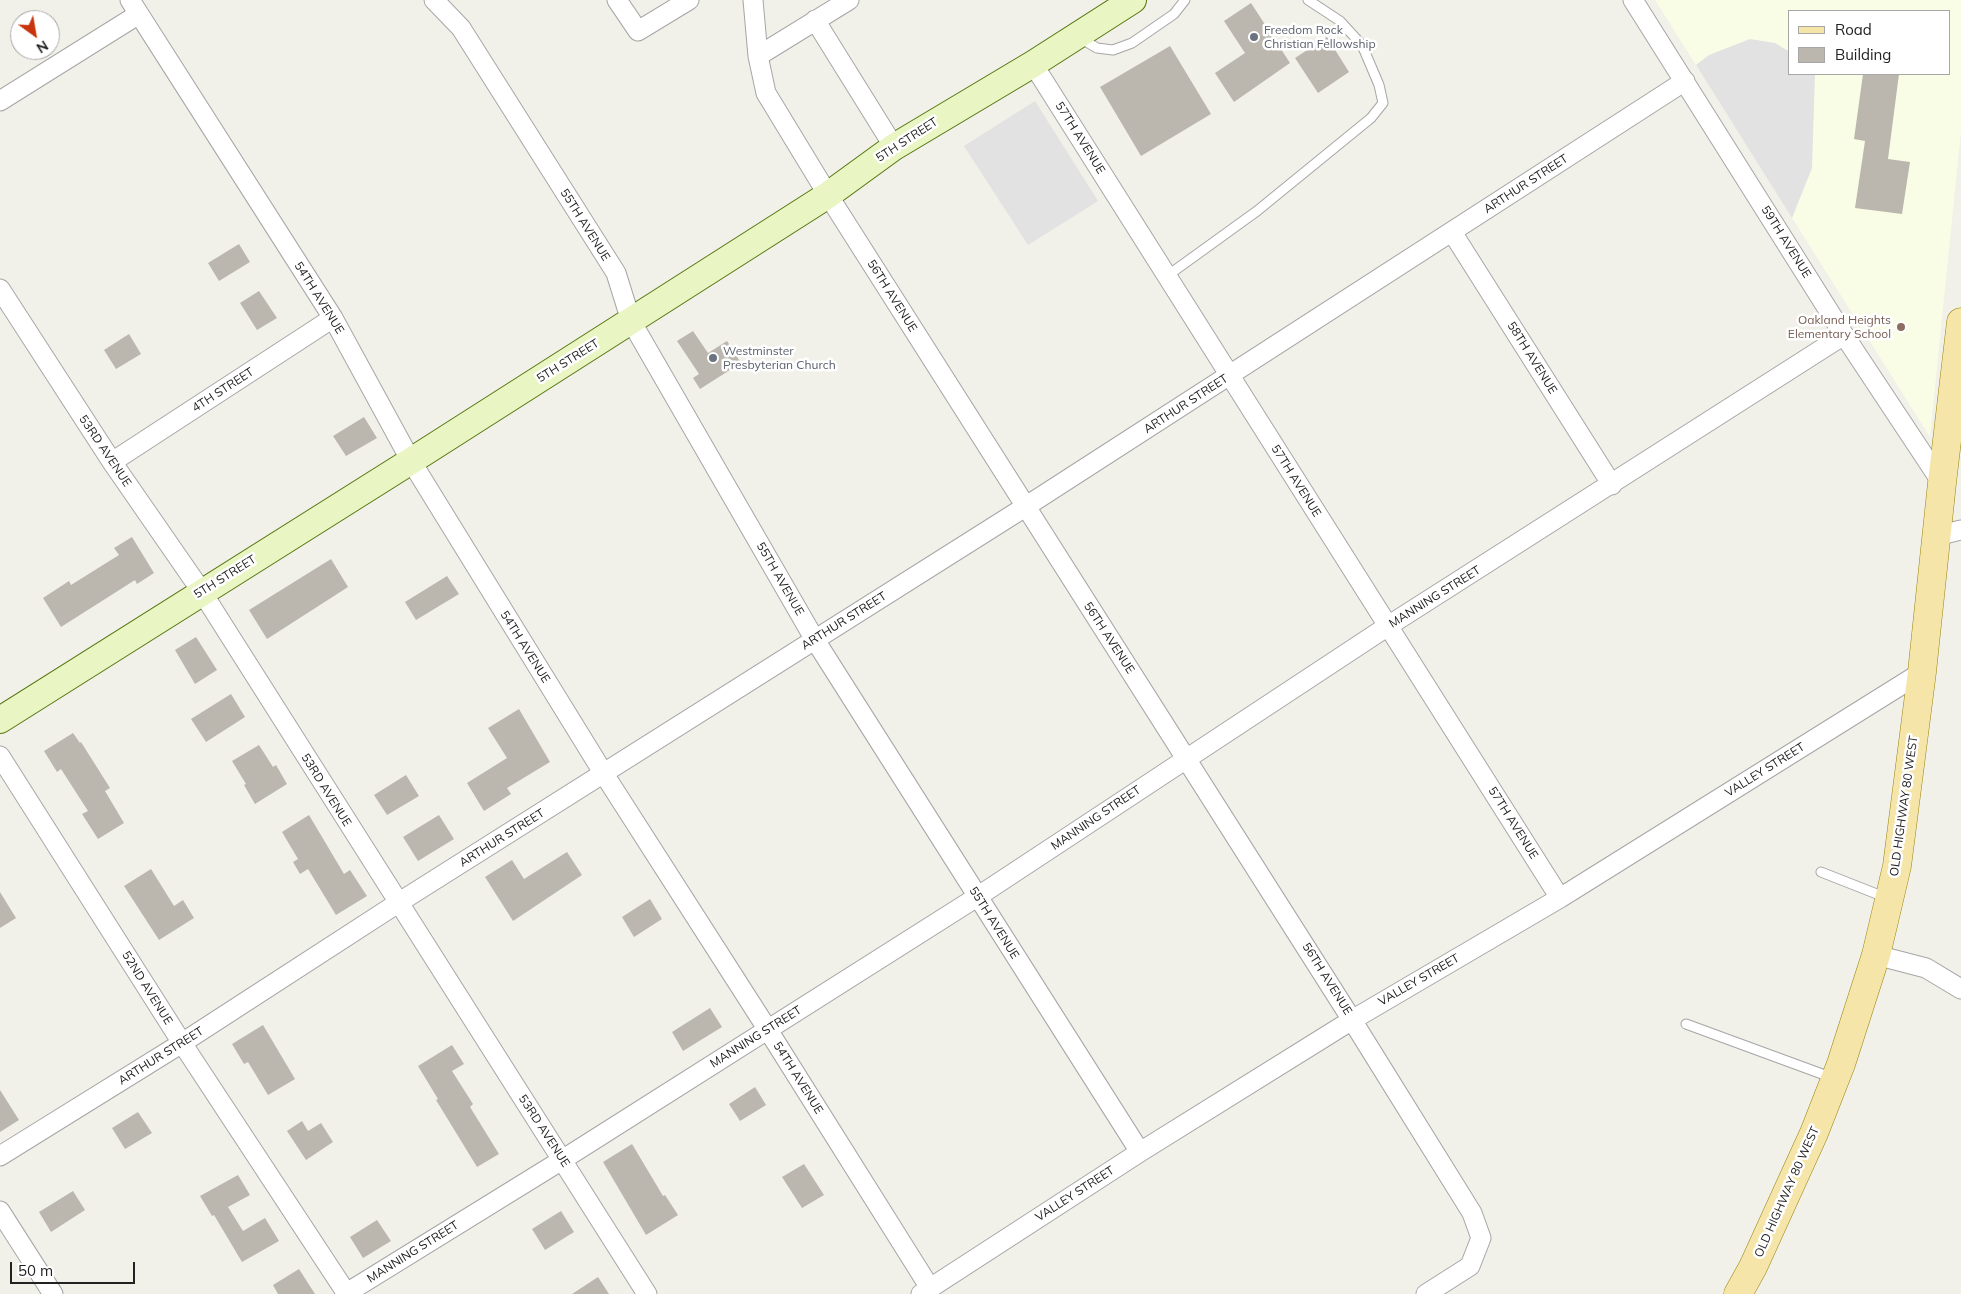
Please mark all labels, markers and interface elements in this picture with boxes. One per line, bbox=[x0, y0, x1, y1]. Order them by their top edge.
north arrow bbox=[10, 10, 60, 60]
legend bbox=[1788, 10, 1951, 75]
text: Road bbox=[1835, 20, 1872, 39]
place label: Freedom Rock Christian Fellowship bbox=[1264, 23, 1376, 51]
marker: Freedom Rock Christian Fellowship bbox=[1248, 31, 1260, 43]
text: N bbox=[33, 36, 52, 57]
text: Building bbox=[1835, 45, 1891, 64]
street label: 57TH AVENUE bbox=[1052, 99, 1108, 177]
street label: 5TH STREET bbox=[873, 115, 941, 165]
street label: ARTHUR STREET bbox=[1481, 151, 1571, 217]
street label: 55TH AVENUE bbox=[557, 186, 613, 264]
street label: 59TH AVENUE bbox=[1758, 203, 1814, 281]
street label: 56TH AVENUE bbox=[864, 257, 920, 335]
street label: 54TH AVENUE bbox=[291, 259, 347, 337]
place label: Oakland Heights Elementary School bbox=[1788, 313, 1891, 341]
street label: 58TH AVENUE bbox=[1504, 319, 1560, 397]
marker: Oakland Heights Elementary School bbox=[1895, 321, 1907, 333]
street label: 5TH STREET bbox=[534, 336, 602, 386]
place label: Westminster Presbyterian Church bbox=[723, 344, 836, 372]
marker: Westminster Presbyterian Church bbox=[707, 352, 719, 364]
street label: 4TH STREET bbox=[189, 365, 257, 415]
street label: ARTHUR STREET bbox=[1141, 371, 1231, 437]
street label: 53RD AVENUE bbox=[76, 412, 134, 490]
street label: 57TH AVENUE bbox=[1268, 442, 1324, 520]
street label: 55TH AVENUE bbox=[753, 540, 807, 618]
street label: 5TH STREET bbox=[191, 552, 259, 602]
street label: MANNING STREET bbox=[1387, 563, 1483, 631]
street label: ARTHUR STREET bbox=[799, 589, 889, 653]
street label: 56TH AVENUE bbox=[1081, 600, 1137, 676]
street label: 54TH AVENUE bbox=[497, 608, 553, 686]
street label: OLD HIGHWAY 80 WEST bbox=[1887, 735, 1921, 877]
street label: VALLEY STREET bbox=[1723, 740, 1807, 800]
street label: 53RD AVENUE bbox=[298, 751, 354, 829]
street label: MANNING STREET bbox=[1048, 783, 1144, 853]
street label: 57TH AVENUE bbox=[1485, 784, 1541, 862]
street label: ARTHUR STREET bbox=[457, 806, 547, 870]
street label: 55TH AVENUE bbox=[966, 884, 1022, 962]
street label: 56TH AVENUE bbox=[1299, 940, 1355, 1018]
street label: 52ND AVENUE bbox=[119, 949, 175, 1027]
street label: VALLEY STREET bbox=[1376, 951, 1462, 1009]
street label: MANNING STREET bbox=[708, 1003, 804, 1071]
street label: ARTHUR STREET bbox=[116, 1024, 206, 1088]
street label: 54TH AVENUE bbox=[770, 1039, 826, 1117]
street label: 53RD AVENUE bbox=[515, 1092, 573, 1170]
street label: OLD HIGHWAY 80 WEST bbox=[1752, 1124, 1822, 1260]
street label: VALLEY STREET bbox=[1033, 1163, 1117, 1225]
street label: MANNING STREET bbox=[365, 1218, 461, 1286]
scale bar bbox=[12, 1252, 138, 1284]
text: 50 m bbox=[18, 1261, 53, 1280]

